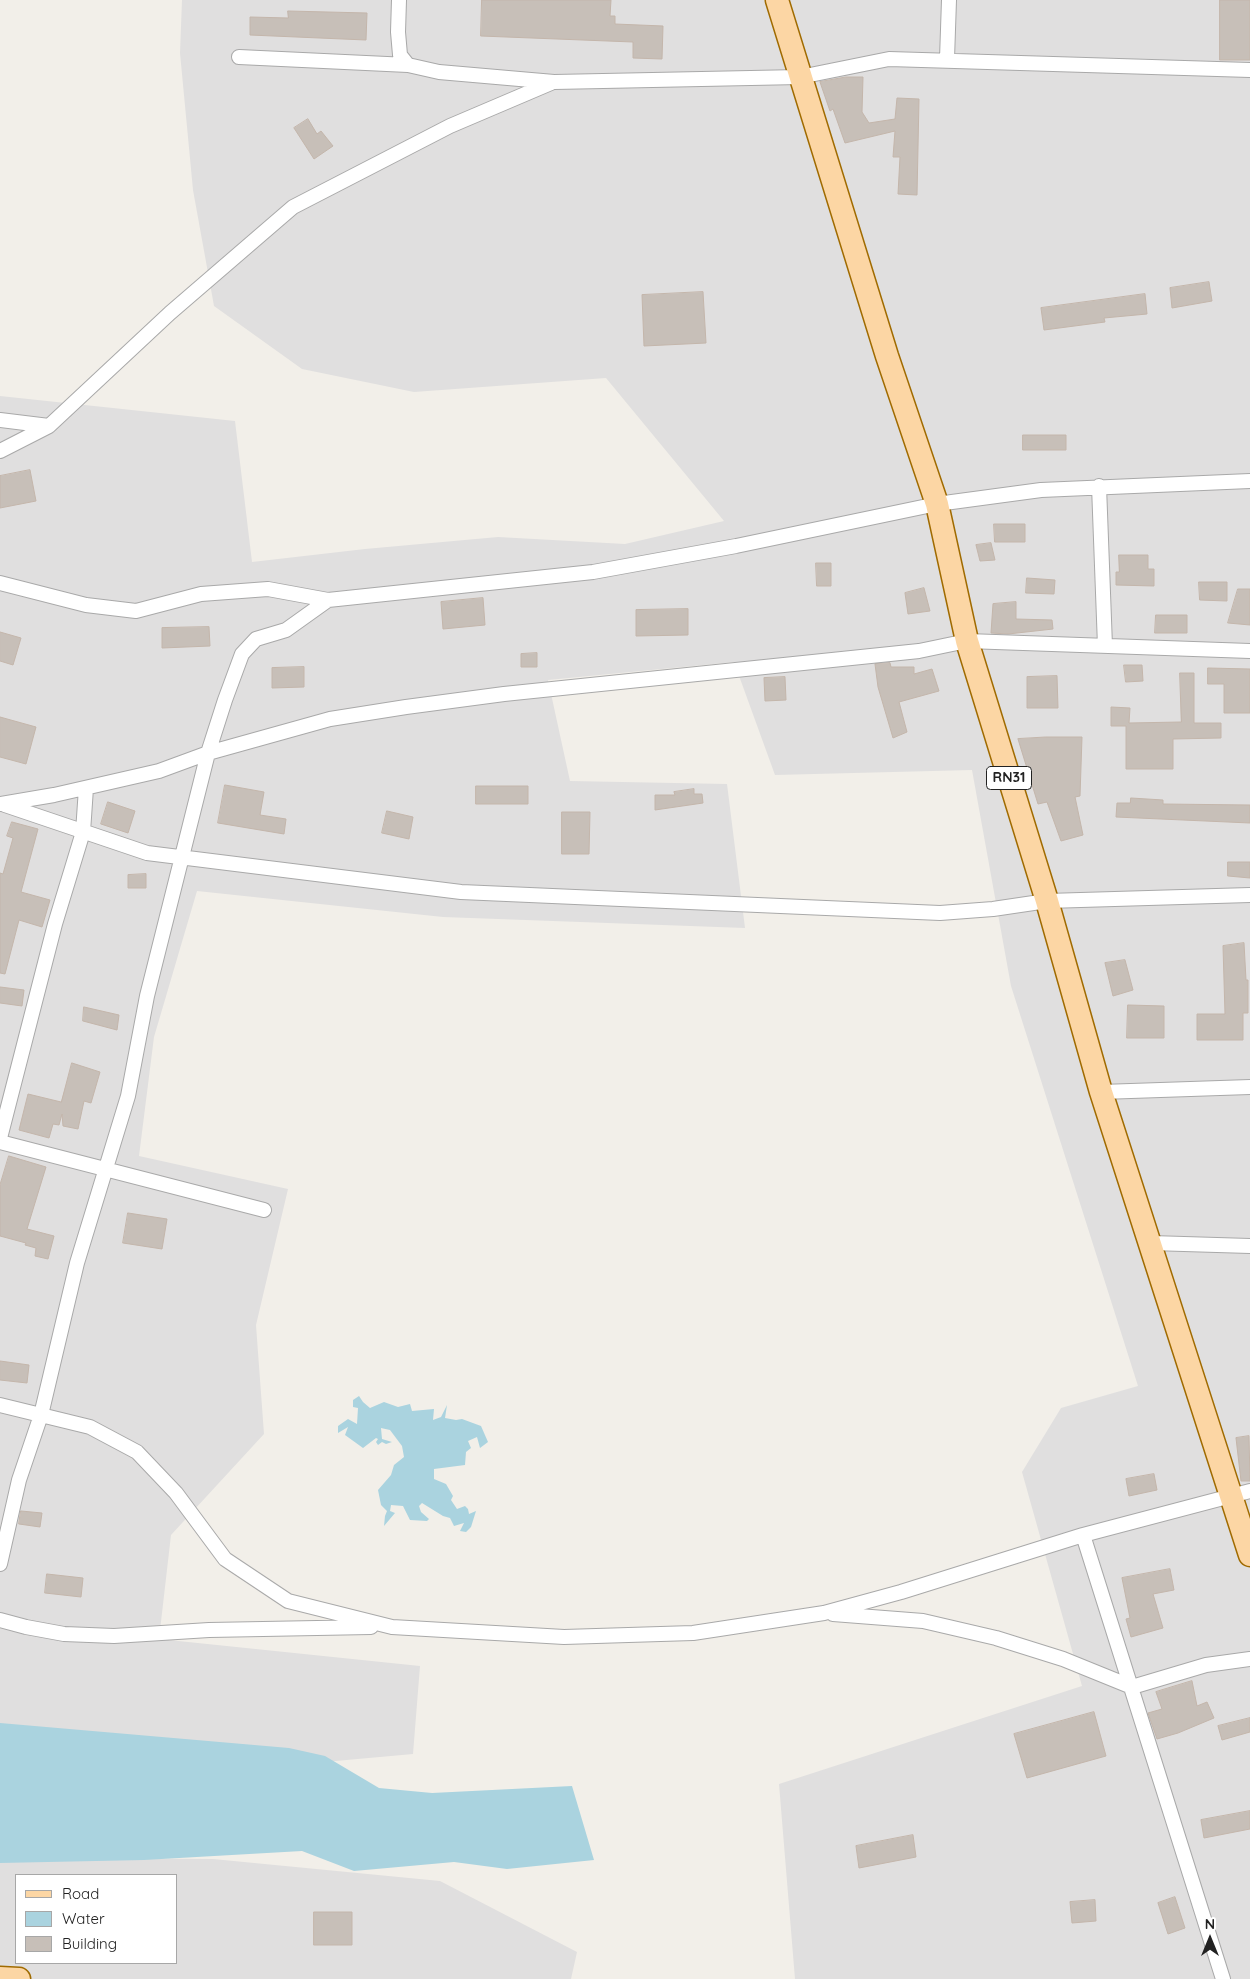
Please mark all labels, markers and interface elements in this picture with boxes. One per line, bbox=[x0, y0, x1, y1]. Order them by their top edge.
road number: RN31 bbox=[986, 766, 1032, 790]
legend bbox=[15, 1874, 178, 1964]
text: Road bbox=[62, 1884, 99, 1903]
text: Water bbox=[62, 1909, 105, 1928]
north arrow bbox=[1185, 1914, 1235, 1964]
text: N bbox=[1205, 1915, 1215, 1933]
text: Building bbox=[62, 1934, 117, 1953]

